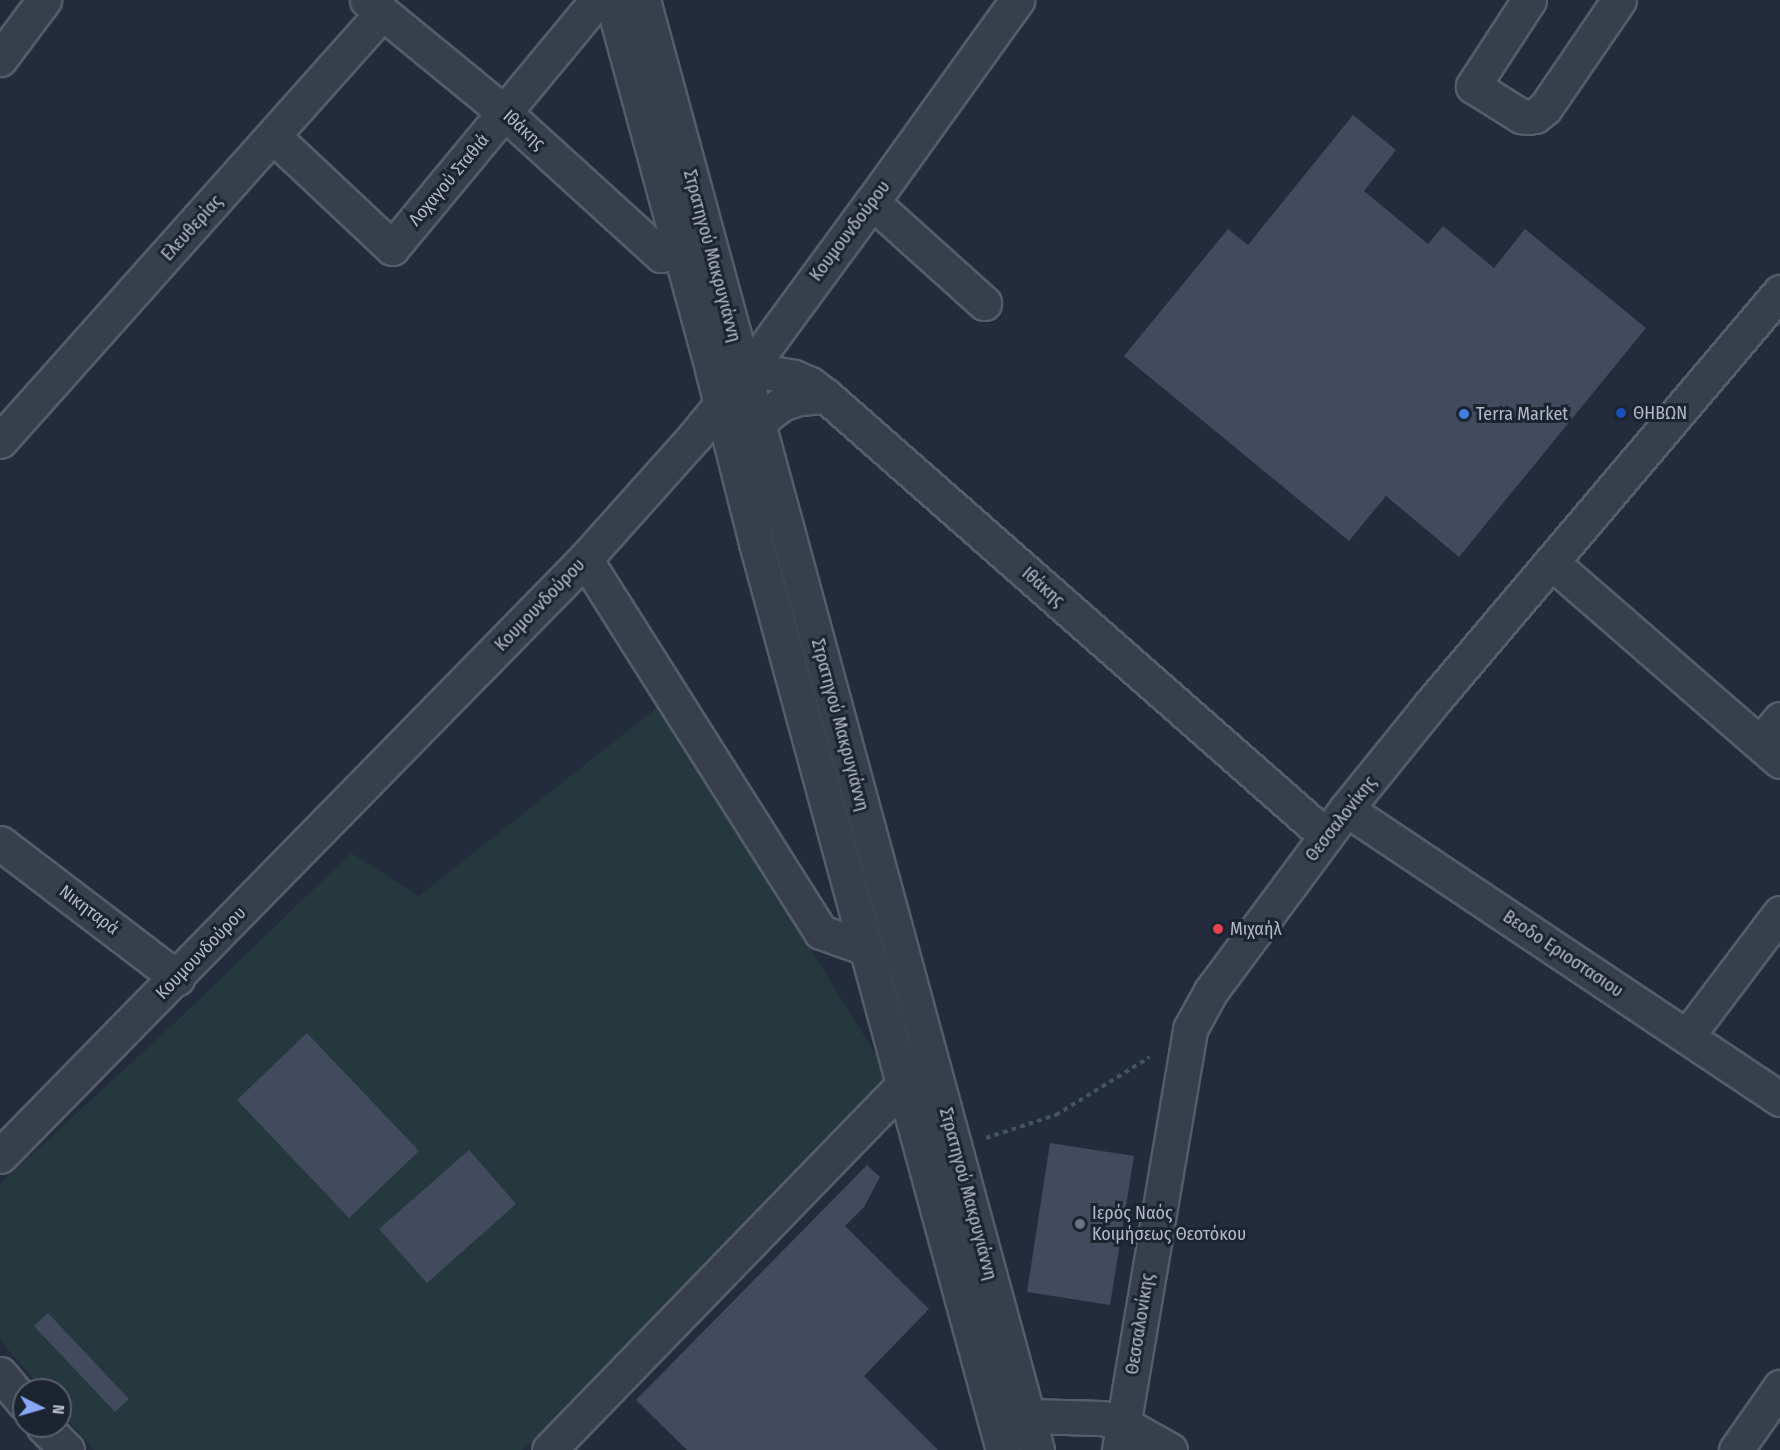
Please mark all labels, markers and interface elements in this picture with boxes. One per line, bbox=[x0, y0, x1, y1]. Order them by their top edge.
street label: Ιθάκης bbox=[498, 105, 550, 155]
street label: Λοχαγού Σταθιά bbox=[404, 130, 494, 230]
street label: Στρατηγού Μακρυγιάννη bbox=[679, 167, 745, 345]
street label: Κουμουνδούρου bbox=[805, 177, 895, 285]
street label: Ελευθερίας bbox=[157, 191, 227, 265]
place label: ΘΗΒΩΝ bbox=[1633, 402, 1687, 424]
place label: Terra Market bbox=[1476, 403, 1568, 425]
marker: ΘΗΒΩΝ bbox=[1614, 406, 1628, 420]
marker: Terra Market bbox=[1457, 407, 1471, 421]
street label: Κουμουνδούρου bbox=[490, 554, 590, 656]
street label: Ιθάκης bbox=[1017, 563, 1069, 611]
street label: Στρατηγού Μακρυγιάννη bbox=[807, 636, 873, 814]
street label: Θεσσαλονίκης bbox=[1301, 772, 1381, 866]
street label: Νικηταρά bbox=[55, 881, 123, 939]
street label: Κουμουνδούρου bbox=[151, 902, 251, 1004]
street label: Βεοδο Εριοστασιου bbox=[1499, 906, 1627, 1002]
place label: Μιχαήλ bbox=[1230, 918, 1282, 940]
marker: Μιχαήλ bbox=[1211, 922, 1225, 936]
street label: Στρατηγού Μακρυγιάννη bbox=[935, 1105, 1001, 1283]
place label: Ιερός Ναός Κοιμήσεως Θεοτόκου bbox=[1092, 1203, 1246, 1246]
marker: Ιερός Ναός Κοιμήσεως Θεοτόκου bbox=[1073, 1217, 1087, 1231]
street label: Θεσσαλονίκης bbox=[1121, 1272, 1159, 1376]
north arrow bbox=[12, 1378, 72, 1438]
text: N bbox=[49, 1404, 68, 1415]

